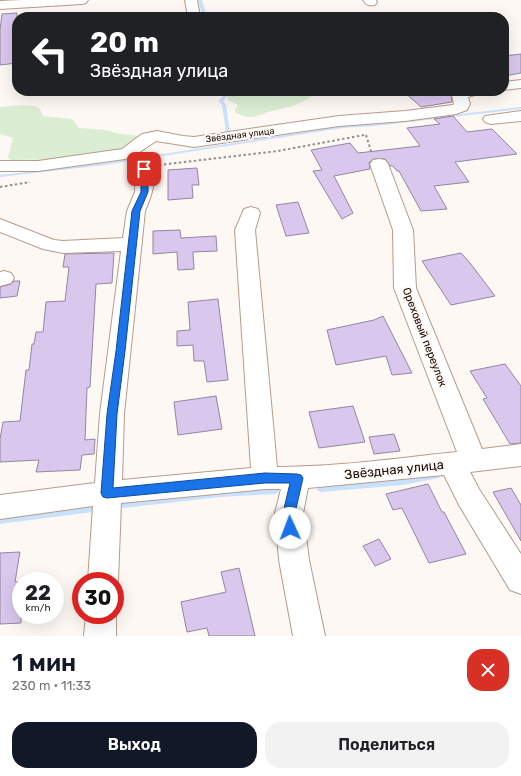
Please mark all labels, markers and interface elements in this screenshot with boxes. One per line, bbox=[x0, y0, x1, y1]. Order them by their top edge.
text: 20 m bbox=[90, 26, 159, 59]
icon: left bbox=[24, 28, 76, 80]
text: Звёздная улица bbox=[90, 60, 228, 82]
street label: Звёздная улица bbox=[205, 126, 275, 144]
pin bbox=[127, 152, 161, 186]
icon: arrive bbox=[133, 158, 155, 180]
street label: Ореховый переулок bbox=[400, 286, 449, 389]
street label: Звёздная улица bbox=[344, 457, 444, 482]
position arrow bbox=[269, 507, 311, 549]
speed limit sign: 30 bbox=[72, 572, 124, 624]
text: 22 bbox=[25, 581, 51, 605]
text: km/h bbox=[26, 602, 50, 614]
text: 1 мин bbox=[12, 649, 76, 677]
button: close bbox=[467, 649, 509, 691]
text: 230 m · 11:33 bbox=[12, 678, 91, 693]
button: Выход bbox=[12, 722, 257, 768]
button: Поделиться bbox=[265, 722, 509, 768]

